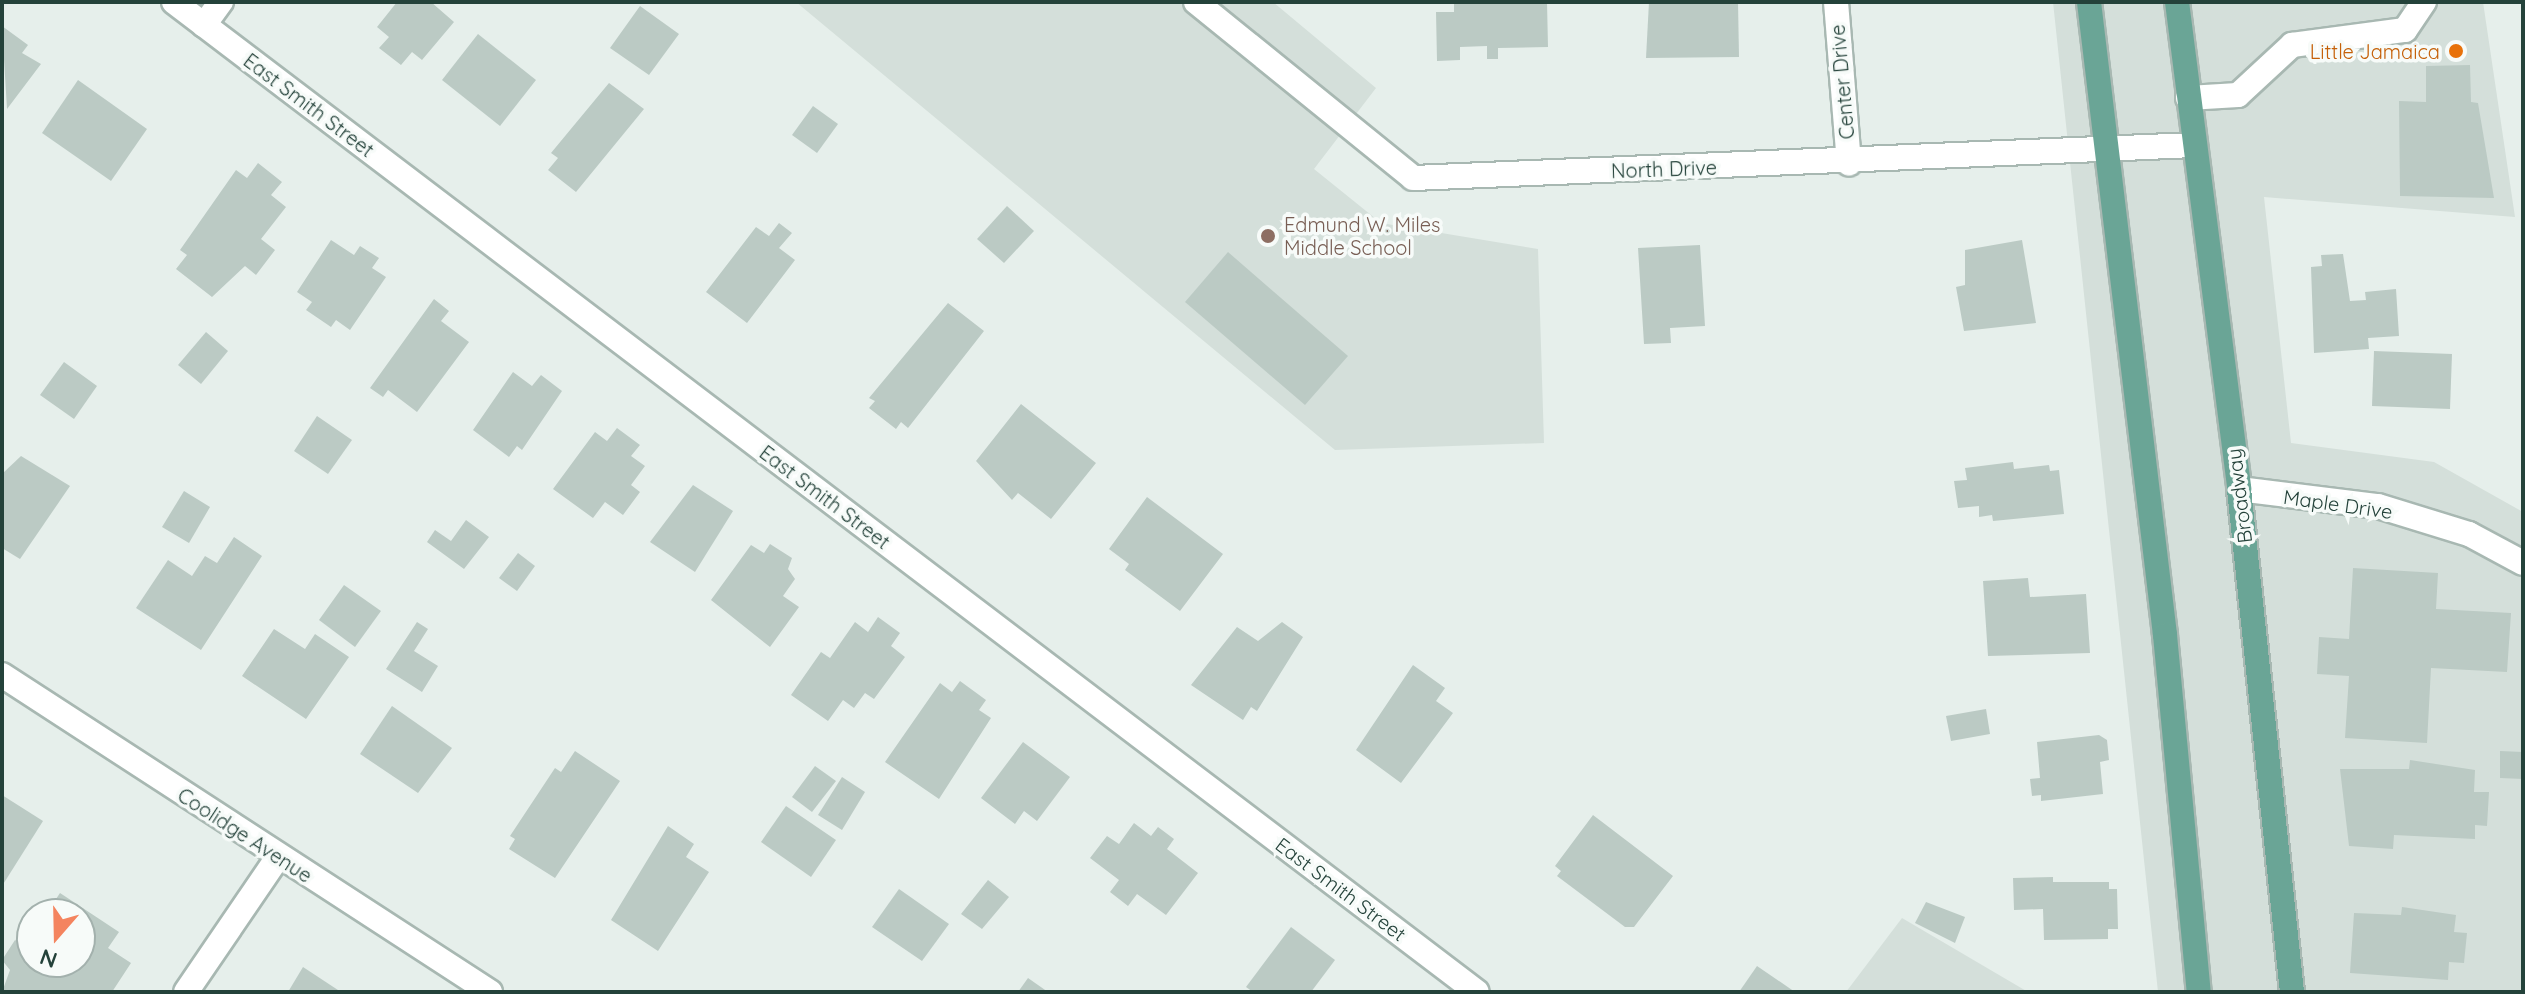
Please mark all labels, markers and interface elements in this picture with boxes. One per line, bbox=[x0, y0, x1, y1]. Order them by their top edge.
street label: Center Drive bbox=[1825, 24, 1859, 140]
place label: Little Jamaica bbox=[2310, 39, 2440, 63]
marker: Little Jamaica bbox=[2447, 42, 2465, 60]
street label: East Smith Street bbox=[239, 48, 379, 162]
street label: North Drive bbox=[1611, 155, 1717, 183]
place label: Edmund W. Miles Middle School bbox=[1284, 212, 1440, 259]
marker: Edmund W. Miles Middle School bbox=[1259, 227, 1277, 245]
street label: East Smith Street bbox=[755, 440, 895, 554]
street label: Broadway bbox=[2221, 447, 2257, 545]
street label: Maple Drive bbox=[2282, 484, 2394, 524]
street label: Coolidge Avenue bbox=[173, 783, 317, 887]
street label: East Smith Street bbox=[1271, 832, 1411, 946]
north arrow bbox=[16, 898, 96, 978]
text: N bbox=[36, 943, 61, 975]

